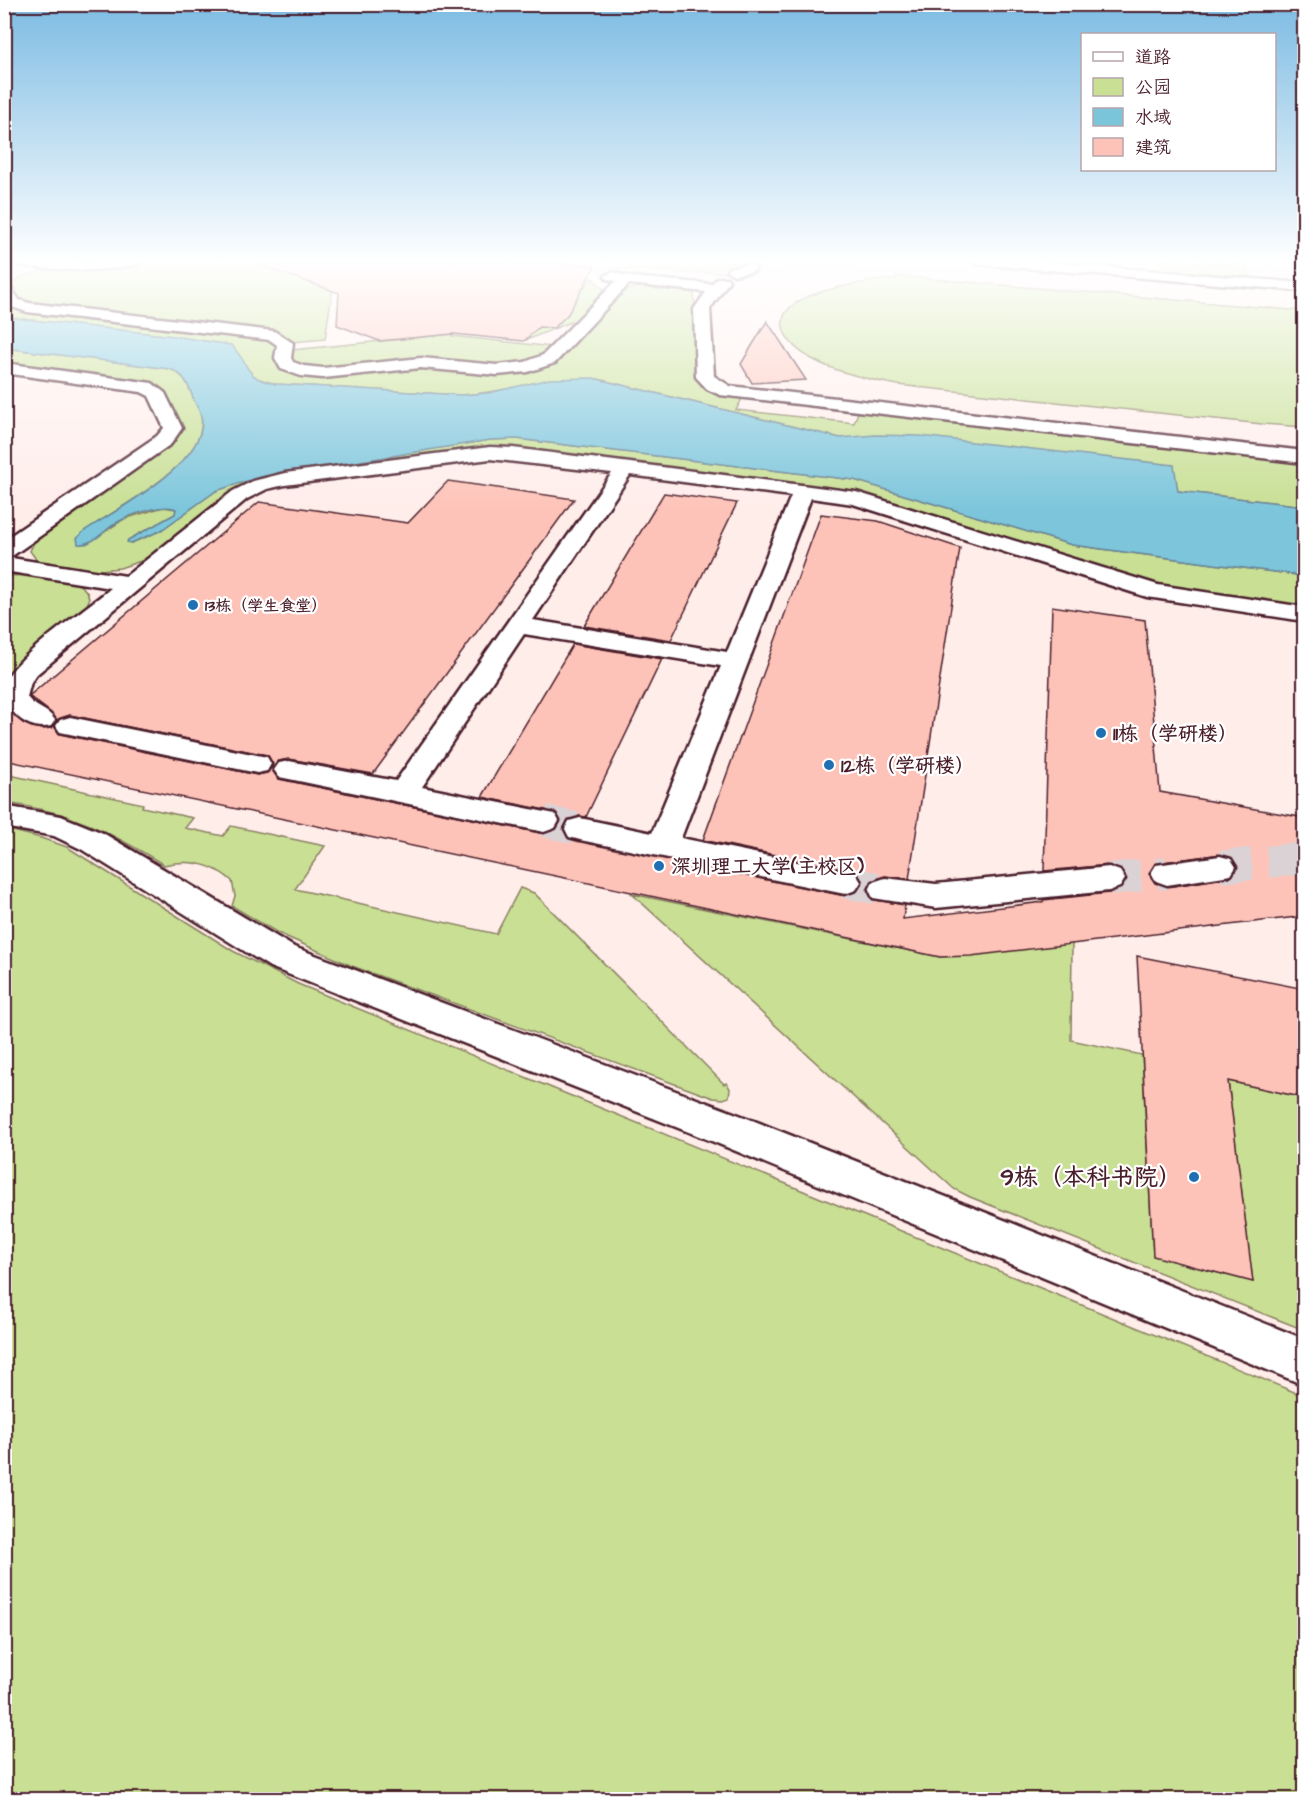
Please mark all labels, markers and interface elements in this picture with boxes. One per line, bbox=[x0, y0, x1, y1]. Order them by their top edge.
legend bbox=[1081, 33, 1276, 171]
text: 道路 bbox=[1135, 45, 1171, 70]
text: 公园 bbox=[1135, 75, 1171, 100]
text: 水域 bbox=[1135, 105, 1171, 130]
text: 建筑 bbox=[1135, 135, 1171, 160]
place label: 13栋（学生食堂） bbox=[205, 595, 327, 617]
marker: 13栋（学生食堂） bbox=[186, 598, 200, 612]
place label: 11栋（学研楼） bbox=[1113, 720, 1238, 748]
marker: 11栋（学研楼） bbox=[1094, 726, 1108, 740]
place label: 12栋（学研楼） bbox=[841, 752, 975, 780]
marker: 12栋（学研楼） bbox=[822, 758, 836, 772]
place label: 深圳理工大学(主校区) bbox=[671, 853, 864, 881]
marker: 深圳理工大学(主校区) bbox=[652, 859, 666, 873]
place label: 9栋（本科书院） bbox=[1000, 1161, 1182, 1195]
marker: 9栋（本科书院） bbox=[1187, 1170, 1201, 1184]

